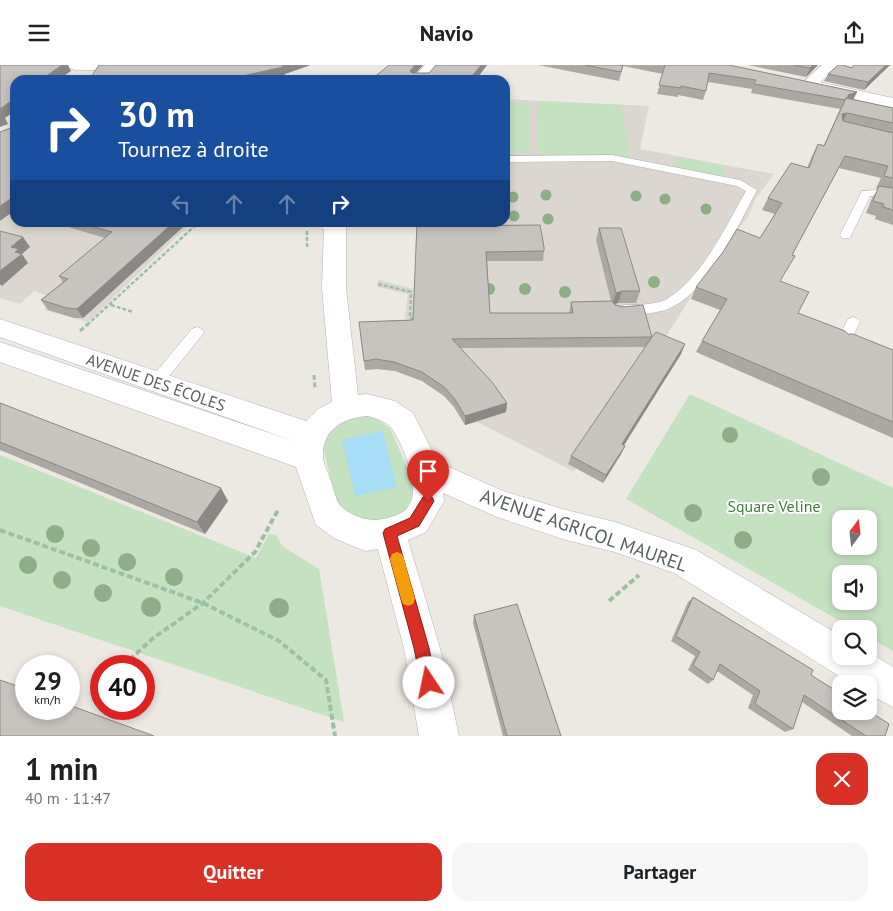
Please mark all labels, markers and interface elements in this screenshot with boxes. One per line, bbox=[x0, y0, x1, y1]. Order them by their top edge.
icon: menu bbox=[25, 19, 53, 47]
text: Navio bbox=[420, 19, 473, 47]
icon: share bbox=[840, 19, 868, 47]
text: 30 m bbox=[118, 91, 195, 137]
icon: right bbox=[35, 95, 100, 160]
text: Tournez à droite bbox=[118, 135, 269, 163]
icon: left bbox=[167, 190, 195, 218]
icon: ahead bbox=[220, 190, 248, 218]
icon: ahead bbox=[273, 190, 301, 218]
icon: right bbox=[326, 190, 354, 218]
street label: AVENUE DES ÉCOLES bbox=[84, 349, 228, 415]
pin bbox=[407, 450, 449, 501]
icon: arrive bbox=[414, 457, 442, 485]
street label: AVENUE AGRICOL MAUREL bbox=[477, 483, 691, 577]
park label: Square Veline bbox=[727, 496, 821, 516]
north arrow bbox=[832, 510, 878, 555]
map controls bbox=[832, 510, 877, 720]
button: sound bbox=[832, 565, 877, 610]
button: search bbox=[832, 620, 877, 665]
speed limit sign: 40 bbox=[90, 655, 155, 720]
position arrow bbox=[402, 656, 454, 708]
text: 29 bbox=[33, 665, 62, 697]
button: layers bbox=[832, 675, 877, 720]
text: km/h bbox=[34, 692, 61, 707]
text: 1 min bbox=[25, 749, 98, 788]
button: close bbox=[816, 753, 868, 805]
text: 40 m · 11:47 bbox=[25, 788, 111, 808]
button: Quitter bbox=[25, 843, 442, 901]
button: Partager bbox=[452, 843, 868, 901]

